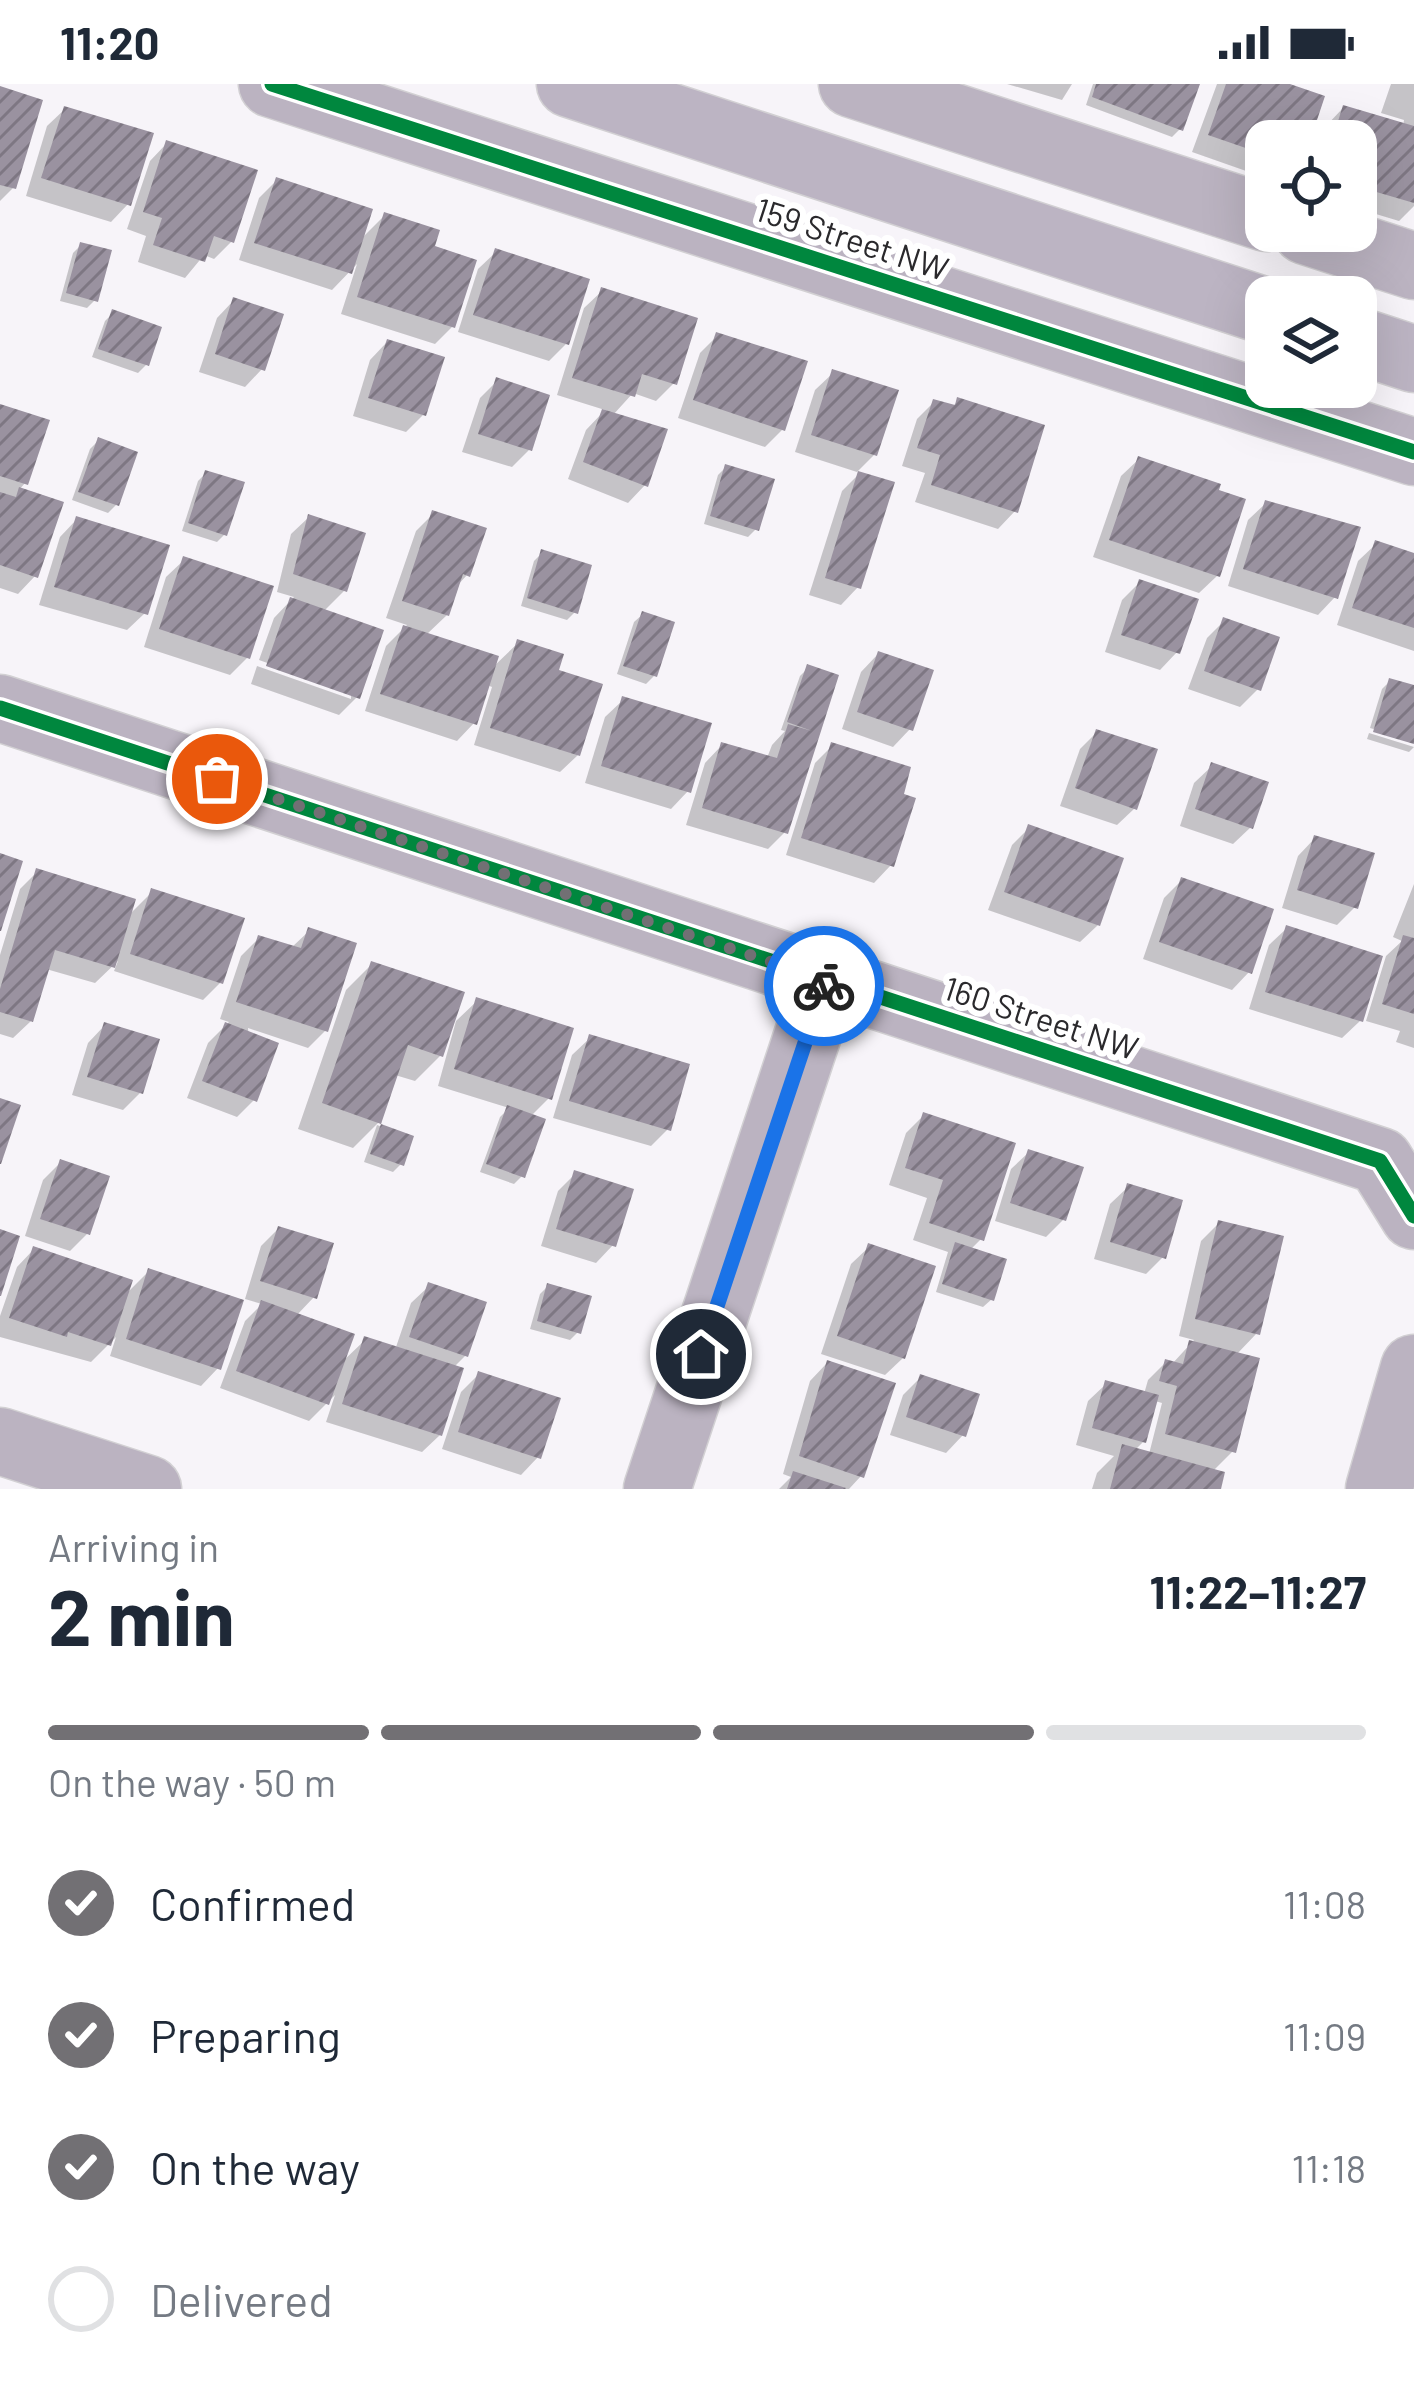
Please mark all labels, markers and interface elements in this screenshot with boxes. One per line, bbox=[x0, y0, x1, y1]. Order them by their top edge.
text: 11:20 bbox=[60, 15, 159, 69]
map controls bbox=[1245, 120, 1377, 408]
button: locate bbox=[1245, 120, 1377, 252]
street label: 159 Street NW bbox=[751, 188, 954, 288]
button: layers bbox=[1245, 276, 1377, 408]
pin bbox=[166, 728, 268, 830]
icon: bag bbox=[184, 746, 250, 812]
courier bbox=[764, 926, 884, 1046]
icon: bike bbox=[791, 953, 857, 1019]
street label: 160 Street NW bbox=[939, 967, 1143, 1067]
pin bbox=[650, 1303, 752, 1405]
icon: home bbox=[668, 1321, 734, 1387]
text: Arriving in bbox=[48, 1523, 219, 1570]
text: 11:22–11:27 bbox=[1150, 1564, 1366, 1618]
text: 2 min bbox=[48, 1568, 235, 1662]
text: On the way · 50 m bbox=[48, 1758, 336, 1805]
icon: check bbox=[48, 1870, 114, 1936]
text: Confirmed bbox=[150, 1876, 355, 1930]
text: 11:08 bbox=[1283, 1880, 1366, 1927]
icon: check bbox=[48, 2002, 114, 2068]
text: Preparing bbox=[150, 2008, 341, 2062]
text: 11:09 bbox=[1283, 2012, 1366, 2059]
icon: check bbox=[48, 2134, 114, 2200]
text: On the way bbox=[150, 2140, 360, 2194]
text: 11:18 bbox=[1291, 2144, 1366, 2191]
text: Delivered bbox=[150, 2272, 333, 2326]

